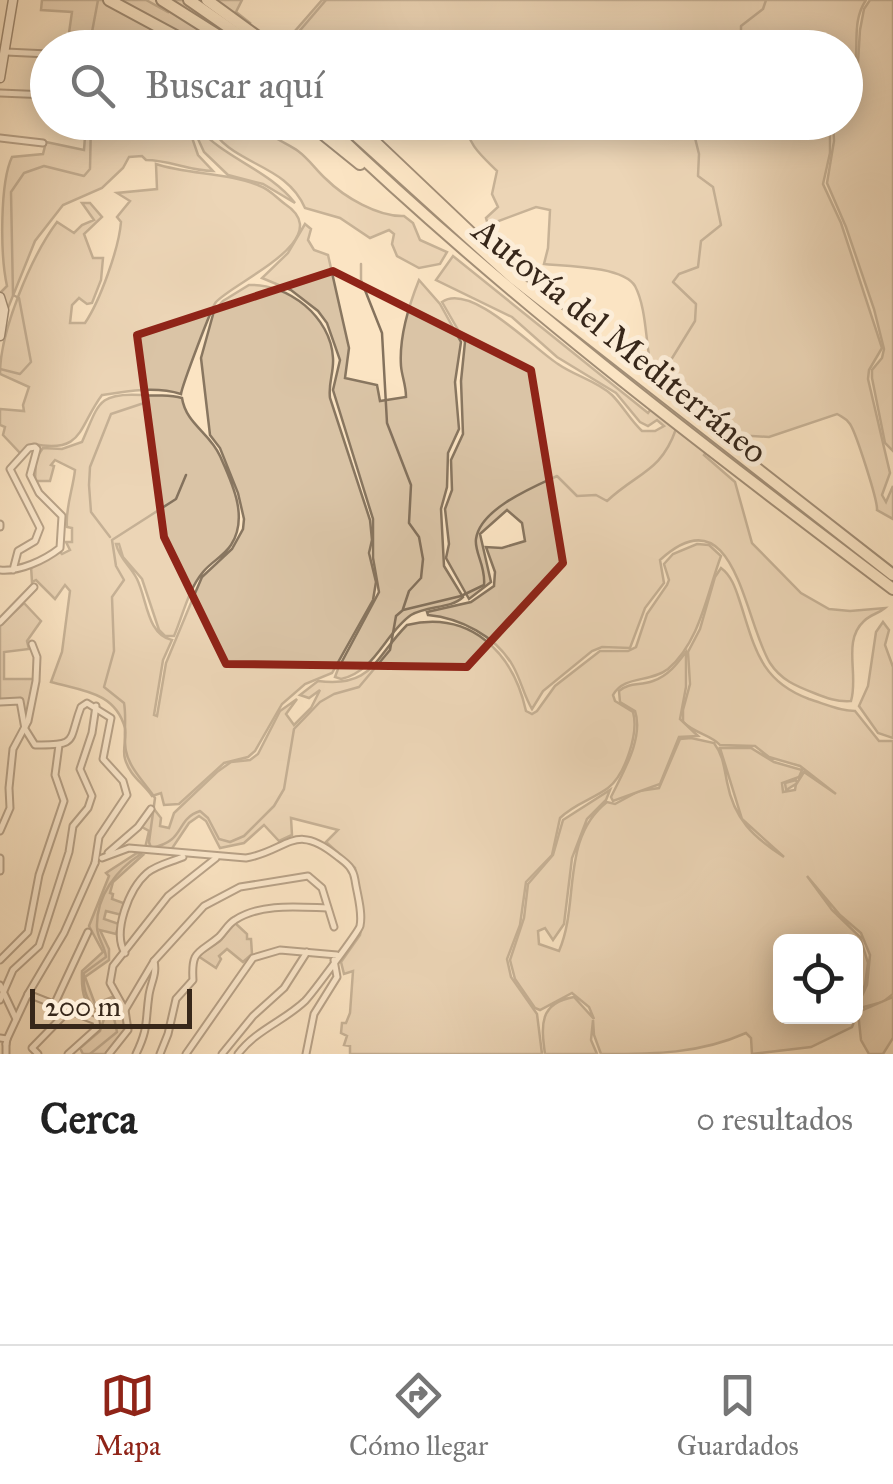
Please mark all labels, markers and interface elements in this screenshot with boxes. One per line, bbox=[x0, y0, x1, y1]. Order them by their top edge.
search box bbox=[30, 30, 863, 140]
icon: search bbox=[65, 58, 120, 113]
text: Buscar aquí bbox=[145, 62, 324, 108]
street label: Autovía del Mediterráneo bbox=[462, 208, 776, 473]
map controls bbox=[773, 934, 863, 1024]
button: locate bbox=[773, 934, 863, 1024]
scale bar bbox=[30, 984, 192, 1028]
text: 200 m bbox=[45, 989, 121, 1024]
text: Cerca bbox=[40, 1093, 137, 1145]
text: 0 resultados bbox=[696, 1100, 853, 1139]
tab: Mapa bbox=[94, 1368, 161, 1463]
tab: Cómo llegar bbox=[349, 1368, 488, 1463]
tab: Guardados bbox=[677, 1368, 799, 1463]

